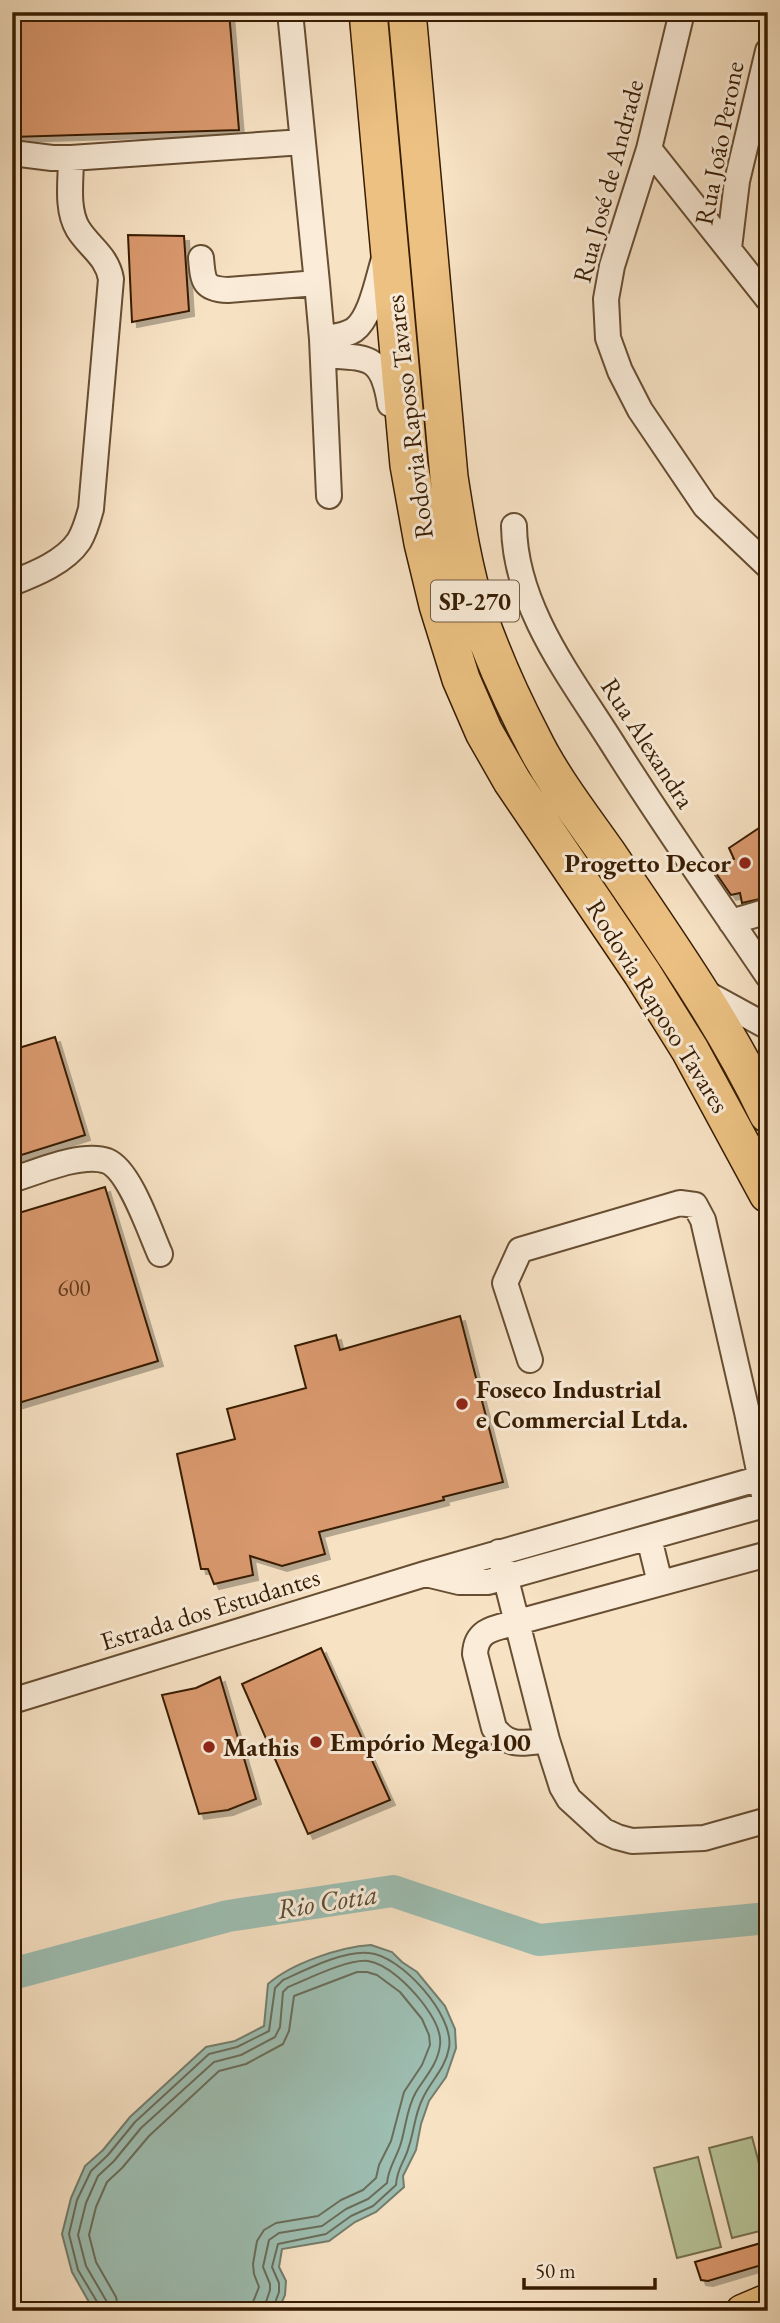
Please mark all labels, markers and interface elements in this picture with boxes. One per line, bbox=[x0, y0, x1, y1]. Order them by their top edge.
street label: Rua João Perone bbox=[686, 58, 752, 228]
street label: Rua José de Andrade bbox=[565, 76, 651, 286]
street label: Rodovia Raposo Tavares bbox=[377, 293, 441, 541]
road number: SP-270 bbox=[431, 580, 519, 622]
street label: Rua Alexandra bbox=[593, 671, 703, 815]
place label: Progetto Decor bbox=[564, 846, 731, 880]
marker: Progetto Decor bbox=[737, 855, 753, 871]
street label: Rodovia Raposo Tavares bbox=[579, 893, 737, 1119]
house number: 600 bbox=[57, 1273, 91, 1303]
place label: Foseco Industrial e Commercial Ltda. bbox=[476, 1372, 688, 1436]
marker: Foseco Industrial e Commercial Ltda. bbox=[454, 1396, 470, 1412]
street label: Estrada dos Estudantes bbox=[96, 1559, 324, 1659]
place label: Empório Mega100 bbox=[330, 1725, 531, 1759]
place label: Mathis bbox=[223, 1730, 299, 1764]
marker: Empório Mega100 bbox=[308, 1734, 324, 1750]
marker: Mathis bbox=[201, 1739, 217, 1755]
water label: Rio Cotia bbox=[274, 1875, 380, 1927]
scale bar bbox=[524, 2246, 656, 2290]
text: 50 m bbox=[535, 2257, 576, 2284]

